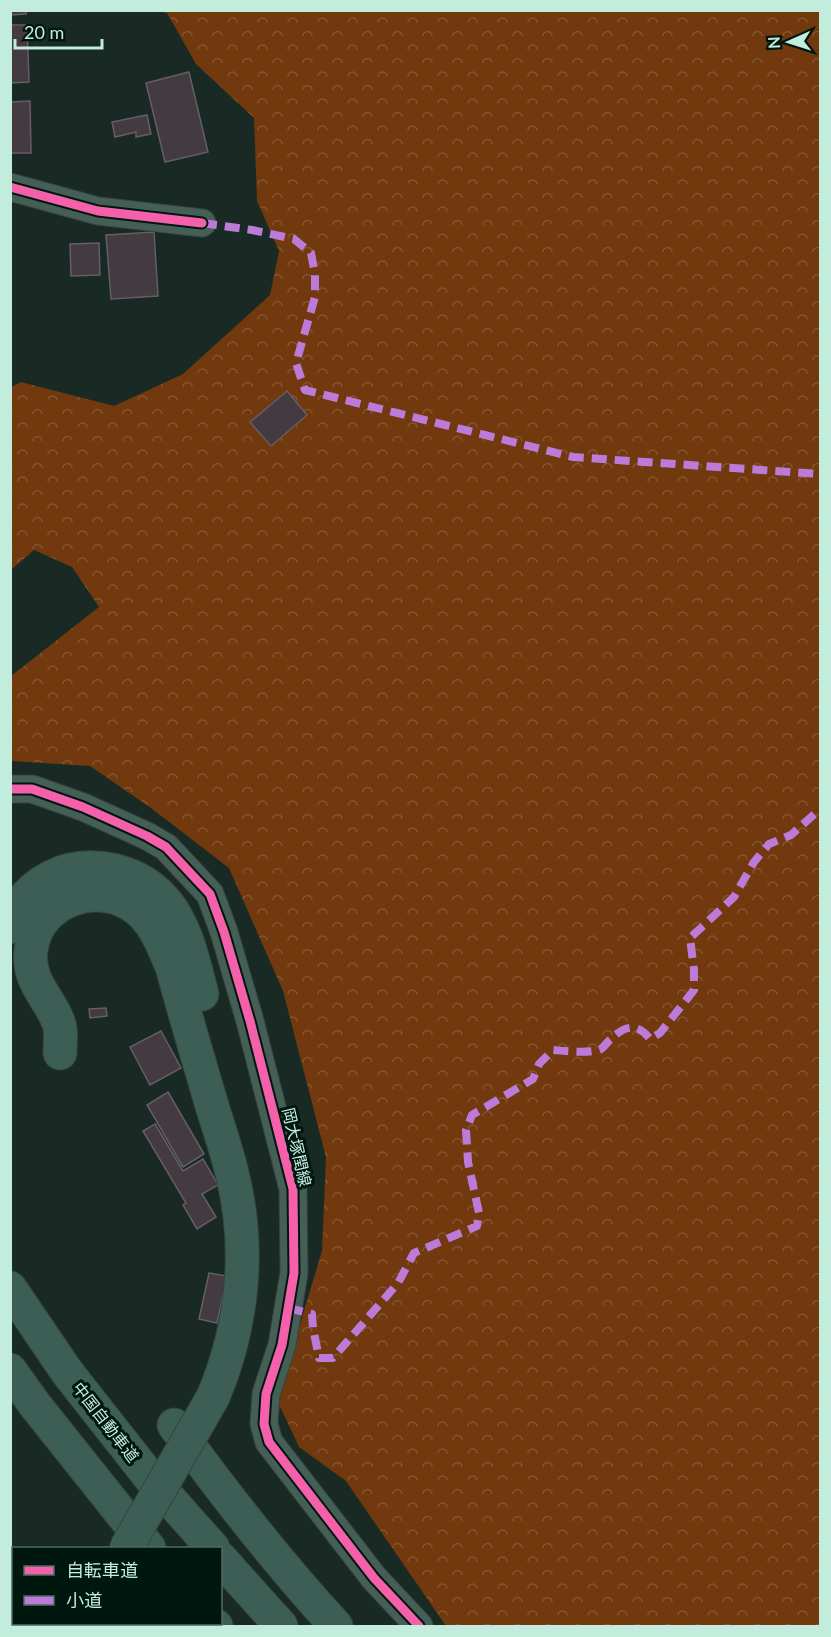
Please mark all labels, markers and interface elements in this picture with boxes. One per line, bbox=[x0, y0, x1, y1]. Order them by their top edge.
scale bar bbox=[15, 12, 102, 50]
north arrow bbox=[759, 12, 819, 72]
text: 20 m bbox=[24, 21, 64, 43]
text: N bbox=[764, 36, 783, 49]
street label: 岡大塚閏線 bbox=[279, 1106, 316, 1188]
street label: 中国自動車道 bbox=[69, 1378, 143, 1465]
legend bbox=[12, 1547, 222, 1625]
text: 自転車道 bbox=[66, 1559, 138, 1581]
text: 小道 bbox=[66, 1589, 102, 1611]

